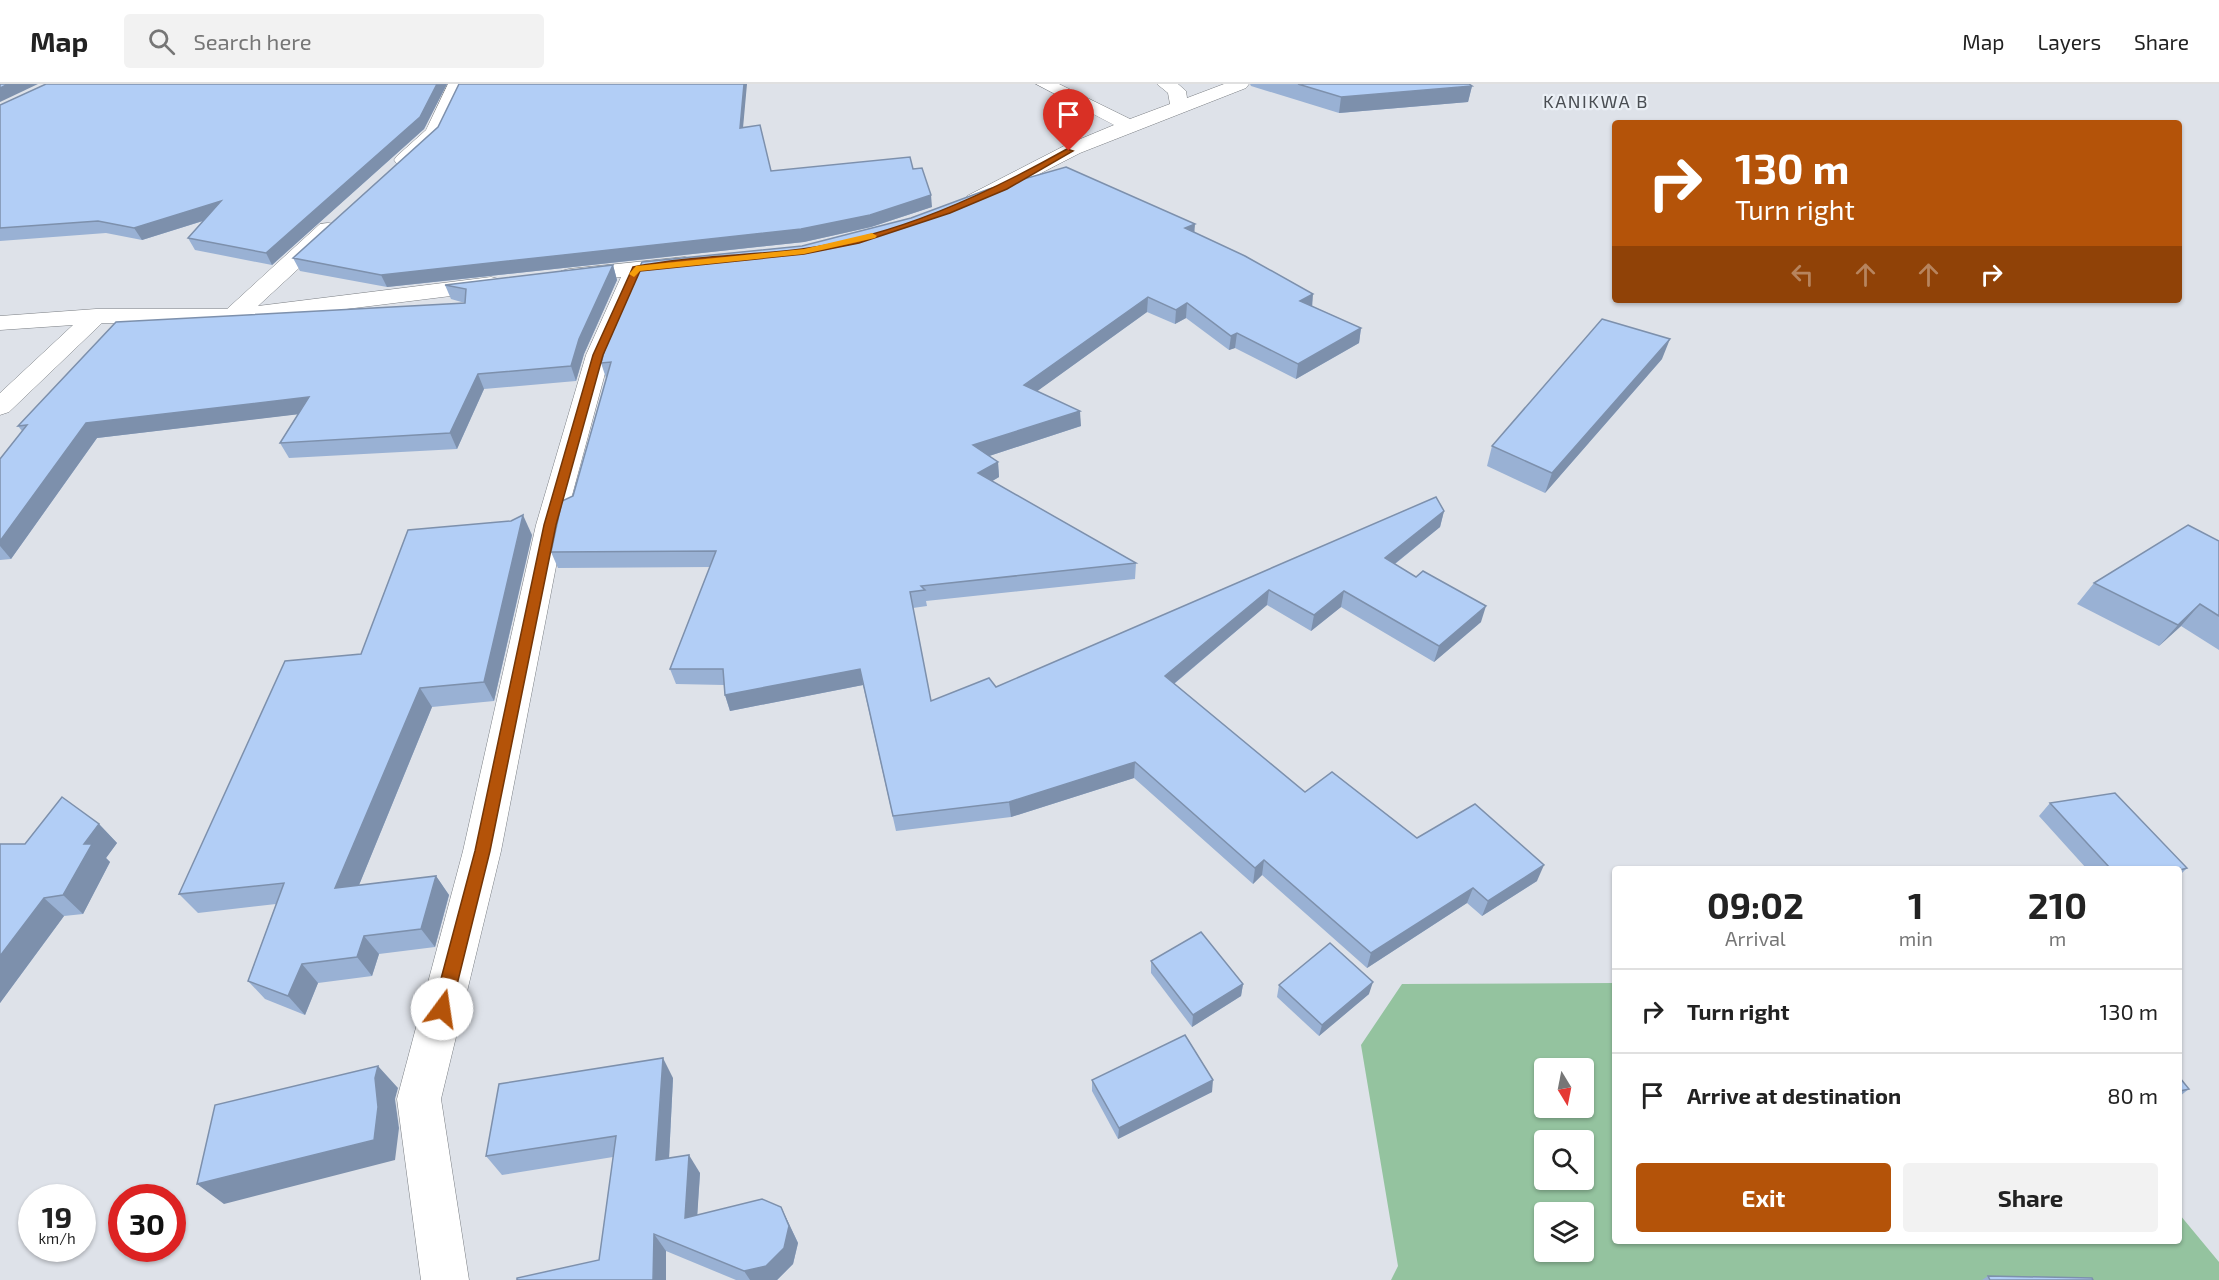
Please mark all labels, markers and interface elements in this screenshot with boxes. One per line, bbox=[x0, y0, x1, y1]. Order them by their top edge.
search box bbox=[124, 14, 544, 68]
text: Map bbox=[30, 24, 88, 58]
icon: search bbox=[145, 25, 178, 58]
text: Search here bbox=[193, 28, 312, 54]
text: Map bbox=[1962, 29, 2004, 54]
text: Layers bbox=[2037, 29, 2101, 54]
text: Share bbox=[2134, 29, 2189, 54]
pin bbox=[1043, 89, 1094, 151]
district label: KANIKWA B bbox=[1543, 90, 1649, 112]
icon: arrive bbox=[1052, 98, 1085, 131]
text: 130 m bbox=[1735, 142, 1850, 192]
icon: right bbox=[1636, 144, 1714, 222]
text: Turn right bbox=[1735, 193, 1855, 225]
icon: left bbox=[1786, 258, 1819, 291]
icon: ahead bbox=[1849, 258, 1882, 291]
icon: ahead bbox=[1912, 258, 1945, 291]
icon: right bbox=[1975, 258, 2008, 291]
text: 09:02 bbox=[1707, 883, 1804, 926]
text: 1 bbox=[1908, 883, 1924, 926]
text: 210 bbox=[2028, 883, 2087, 926]
text: Arrival bbox=[1725, 926, 1786, 950]
text: min bbox=[1899, 926, 1933, 950]
text: m bbox=[2049, 926, 2066, 950]
position arrow bbox=[410, 977, 474, 1041]
icon: right bbox=[1636, 995, 1669, 1028]
text: Turn right bbox=[1687, 998, 1789, 1024]
text: 130 m bbox=[2100, 998, 2158, 1024]
north arrow bbox=[1534, 1058, 1594, 1118]
map controls bbox=[1534, 1058, 1594, 1262]
icon: arrive bbox=[1636, 1079, 1669, 1112]
text: Arrive at destination bbox=[1687, 1082, 1901, 1108]
text: 80 m bbox=[2107, 1082, 2158, 1108]
button: search bbox=[1534, 1130, 1594, 1190]
button: Exit bbox=[1636, 1163, 1891, 1232]
button: Share bbox=[1903, 1163, 2158, 1232]
speed limit sign: 30 bbox=[108, 1184, 186, 1262]
text: 19 bbox=[42, 1198, 72, 1234]
button: layers bbox=[1534, 1202, 1594, 1262]
text: km/h bbox=[38, 1229, 76, 1247]

